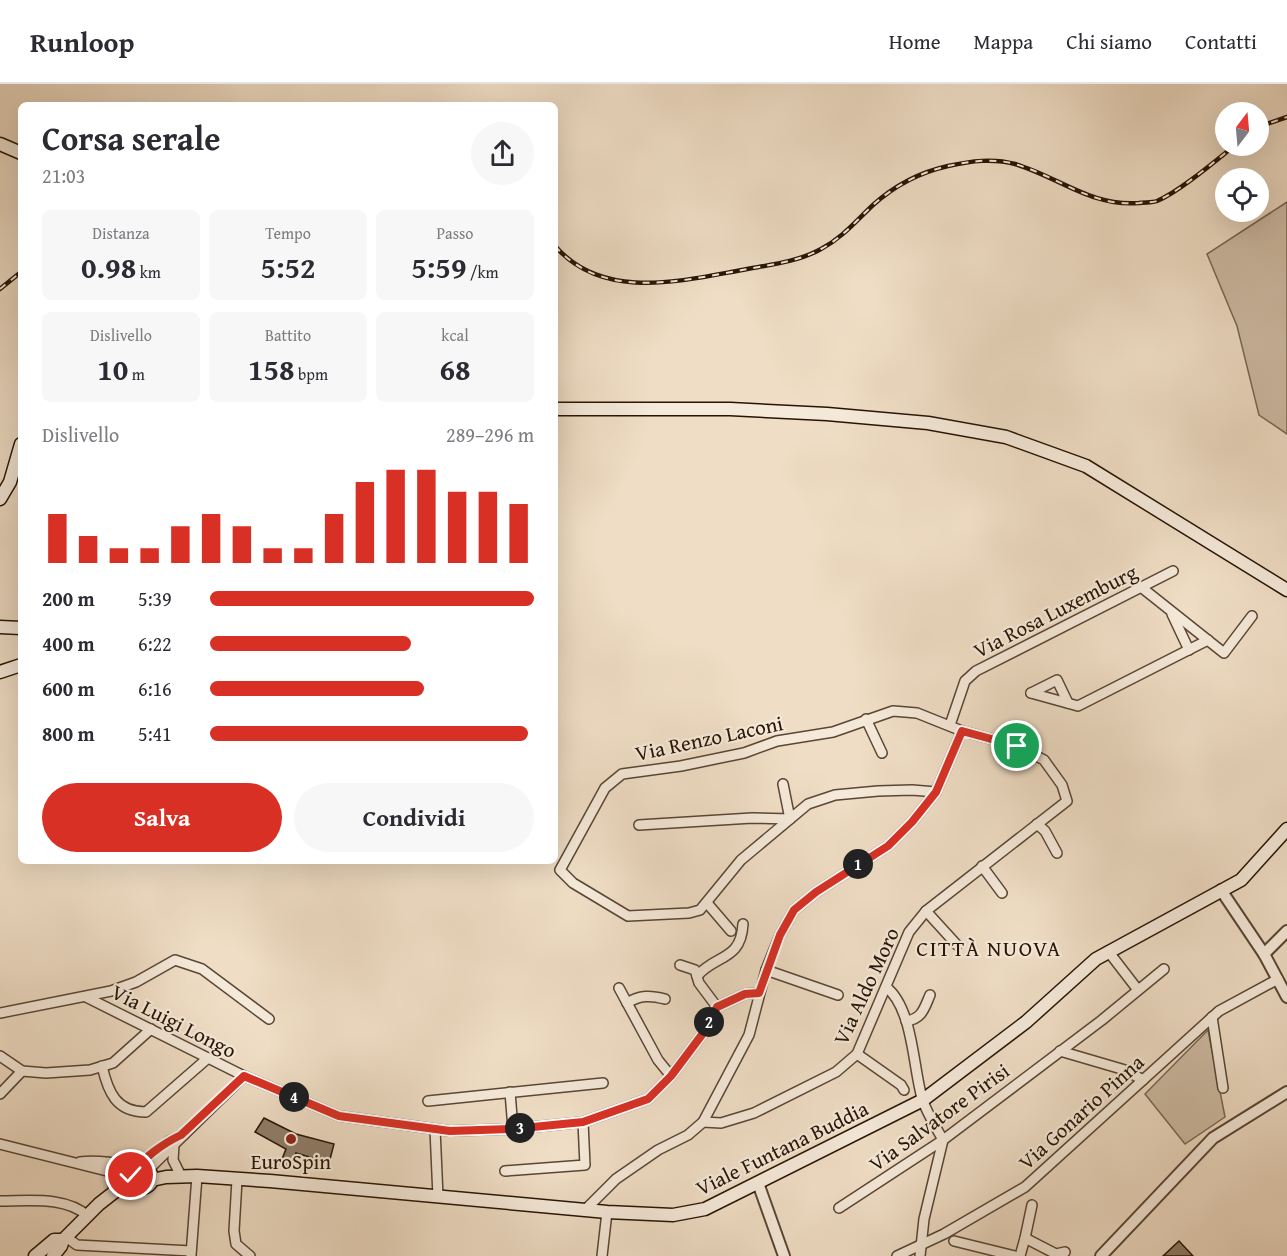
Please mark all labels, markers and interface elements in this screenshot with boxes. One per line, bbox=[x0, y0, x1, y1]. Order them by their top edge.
text: Runloop bbox=[30, 21, 134, 62]
text: Home bbox=[889, 26, 941, 57]
text: Mappa bbox=[974, 26, 1033, 57]
text: Chi siamo bbox=[1066, 26, 1152, 57]
text: Contatti bbox=[1185, 26, 1257, 57]
north arrow bbox=[1215, 102, 1269, 156]
map controls bbox=[1215, 102, 1269, 222]
text: Corsa serale bbox=[42, 114, 220, 162]
button: share bbox=[471, 122, 534, 185]
text: 21:03 bbox=[42, 161, 85, 190]
button: locate bbox=[1215, 168, 1269, 222]
text: Distanza bbox=[92, 221, 150, 245]
text: Tempo bbox=[265, 221, 311, 245]
text: Passo bbox=[436, 221, 474, 245]
text: 0.98 bbox=[81, 245, 136, 289]
text: 5:52 bbox=[260, 245, 316, 289]
text: 5:59 bbox=[411, 245, 466, 289]
text: km bbox=[136, 260, 161, 284]
text: /km bbox=[466, 260, 499, 284]
text: Dislivello bbox=[90, 323, 152, 347]
text: Battito bbox=[265, 323, 311, 347]
text: kcal bbox=[441, 323, 469, 347]
text: 10 bbox=[97, 347, 128, 391]
text: 158 bbox=[248, 347, 295, 391]
text: 68 bbox=[439, 347, 471, 391]
text: m bbox=[128, 362, 145, 386]
text: bpm bbox=[295, 362, 328, 386]
text: Dislivello bbox=[42, 420, 119, 449]
text: 289–296 m bbox=[446, 420, 534, 449]
street label: Via Rosa Luxemburg bbox=[968, 556, 1143, 666]
text: 200 m bbox=[42, 584, 95, 613]
text: 5:39 bbox=[138, 584, 172, 613]
text: 400 m bbox=[42, 629, 95, 658]
text: 6:22 bbox=[138, 629, 172, 658]
text: 600 m bbox=[42, 674, 95, 703]
text: 6:16 bbox=[138, 674, 172, 703]
street label: Via Renzo Laconi bbox=[632, 707, 786, 769]
text: 800 m bbox=[42, 719, 95, 748]
text: 5:41 bbox=[138, 719, 172, 748]
pin bbox=[991, 720, 1042, 771]
icon: arrive bbox=[1000, 729, 1033, 762]
button: Salva bbox=[42, 783, 282, 852]
button: Condividi bbox=[294, 783, 534, 852]
pin: 1 bbox=[843, 849, 873, 879]
text: 1 bbox=[854, 852, 862, 876]
street label: Via Aldo Moro bbox=[825, 922, 907, 1050]
district label: CITTÀ NUOVA bbox=[916, 932, 1062, 964]
street label: Via Luigi Longo bbox=[106, 976, 242, 1066]
pin: 2 bbox=[694, 1007, 724, 1037]
text: 2 bbox=[705, 1010, 713, 1034]
street label: Via Gonario Pinna bbox=[1011, 1047, 1151, 1177]
street label: Via Salvatore Pirisi bbox=[862, 1055, 1016, 1179]
pin: 4 bbox=[279, 1082, 309, 1112]
text: 4 bbox=[290, 1085, 298, 1109]
street label: Viale Funtana Buddia bbox=[690, 1093, 874, 1203]
pin: 3 bbox=[505, 1113, 535, 1143]
text: 3 bbox=[516, 1116, 524, 1140]
marker: EuroSpin bbox=[284, 1132, 298, 1146]
place label: EuroSpin bbox=[251, 1146, 331, 1177]
pin bbox=[105, 1149, 156, 1200]
icon: check bbox=[114, 1158, 147, 1191]

